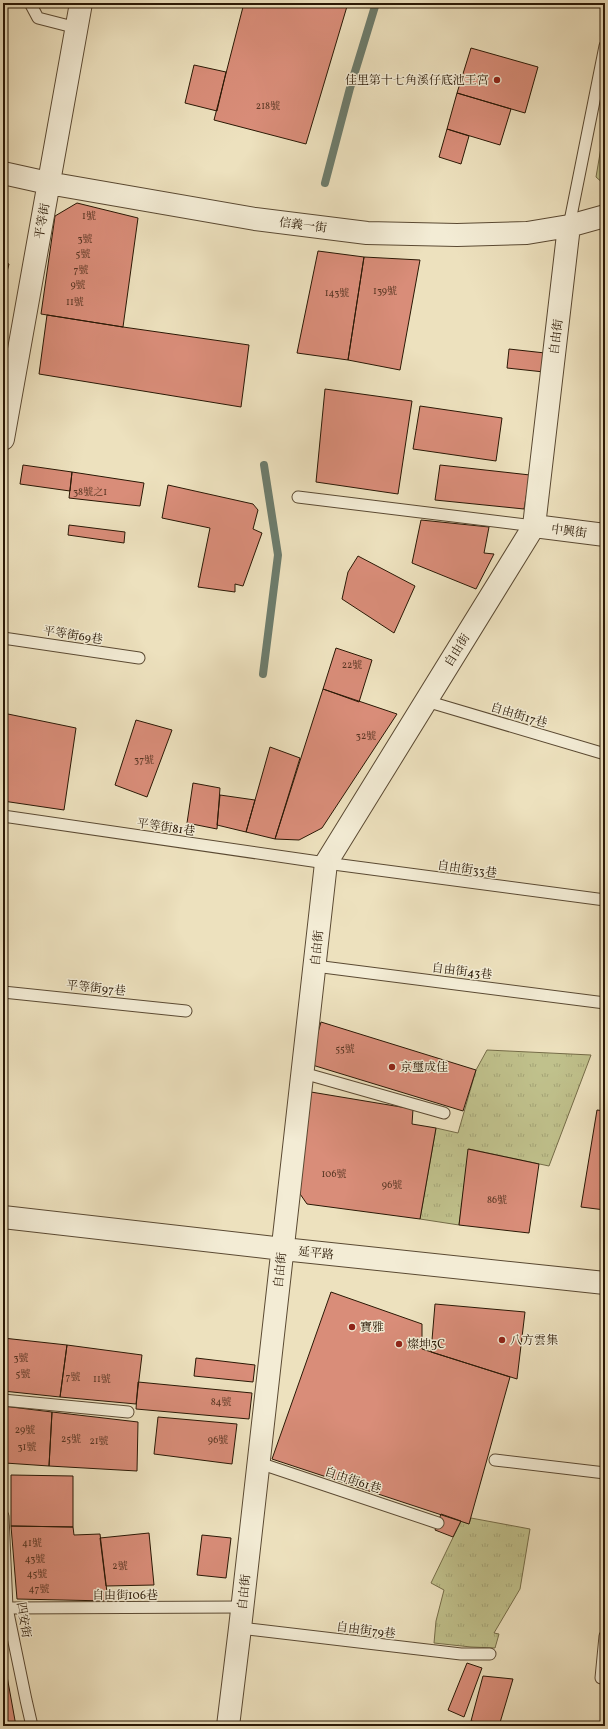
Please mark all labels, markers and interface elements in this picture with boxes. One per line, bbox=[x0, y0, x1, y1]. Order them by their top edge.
place label: 佳里第十七角溪仔底池王宮 bbox=[345, 73, 489, 89]
marker: 佳里第十七角溪仔底池王宮 bbox=[492, 75, 502, 85]
house number: 218號 bbox=[256, 99, 280, 113]
street label: 平等街 bbox=[32, 201, 54, 240]
house number: 1號 bbox=[82, 209, 96, 223]
street label: 信義一街 bbox=[278, 215, 329, 237]
house number: 3號 bbox=[77, 232, 93, 246]
house number: 5號 bbox=[76, 247, 90, 261]
house number: 7號 bbox=[74, 263, 88, 277]
house number: 9號 bbox=[70, 278, 86, 292]
house number: 139號 bbox=[373, 284, 397, 298]
house number: 143號 bbox=[325, 286, 349, 300]
house number: 11號 bbox=[66, 295, 84, 309]
street label: 自由街 bbox=[547, 317, 567, 356]
house number: 38號之1 bbox=[73, 485, 107, 499]
street label: 中興街 bbox=[550, 522, 589, 542]
street label: 平等街69巷 bbox=[42, 623, 104, 649]
street label: 自由街 bbox=[442, 630, 475, 670]
house number: 22號 bbox=[342, 658, 362, 672]
street label: 自由街17巷 bbox=[488, 700, 549, 732]
house number: 32號 bbox=[356, 729, 376, 743]
house number: 37號 bbox=[134, 753, 154, 767]
street label: 平等街81巷 bbox=[136, 816, 196, 840]
street label: 自由街33巷 bbox=[436, 858, 498, 882]
street label: 自由街 bbox=[308, 928, 328, 967]
street label: 自由街43巷 bbox=[431, 960, 493, 984]
street label: 平等街97巷 bbox=[65, 978, 127, 1000]
house number: 55號 bbox=[335, 1042, 355, 1056]
place label: 京璽成佳 bbox=[400, 1060, 448, 1076]
marker: 京璽成佳 bbox=[387, 1062, 397, 1072]
house number: 106號 bbox=[321, 1167, 347, 1181]
house number: 96號 bbox=[382, 1178, 402, 1192]
house number: 86號 bbox=[487, 1193, 507, 1207]
street label: 延平路 bbox=[297, 1244, 335, 1264]
street label: 自由街 bbox=[271, 1250, 291, 1289]
place label: 寶雅 bbox=[360, 1320, 384, 1336]
marker: 寶雅 bbox=[347, 1322, 357, 1332]
place label: 八方雲集 bbox=[510, 1333, 558, 1349]
marker: 八方雲集 bbox=[497, 1335, 507, 1345]
place label: 燦坤3C bbox=[407, 1337, 445, 1353]
marker: 燦坤3C bbox=[394, 1339, 404, 1349]
house number: 3號 bbox=[13, 1351, 29, 1365]
house number: 5號 bbox=[16, 1367, 30, 1381]
house number: 7號 bbox=[66, 1370, 80, 1384]
house number: 11號 bbox=[93, 1372, 111, 1386]
house number: 84號 bbox=[211, 1395, 231, 1409]
house number: 29號 bbox=[15, 1423, 35, 1437]
house number: 25號 bbox=[61, 1432, 81, 1446]
house number: 96號 bbox=[208, 1433, 228, 1447]
house number: 21號 bbox=[89, 1434, 109, 1448]
house number: 31號 bbox=[17, 1440, 37, 1454]
street label: 自由街61巷 bbox=[322, 1464, 383, 1498]
house number: 41號 bbox=[22, 1536, 42, 1550]
house number: 43號 bbox=[25, 1552, 45, 1566]
house number: 2號 bbox=[112, 1559, 128, 1573]
house number: 45號 bbox=[27, 1567, 47, 1581]
street label: 自由街 bbox=[235, 1572, 255, 1611]
house number: 47號 bbox=[29, 1582, 49, 1596]
street label: 自由街106巷 bbox=[92, 1588, 158, 1604]
street label: 四安街 bbox=[12, 1601, 34, 1640]
street label: 自由街79巷 bbox=[335, 1619, 397, 1643]

